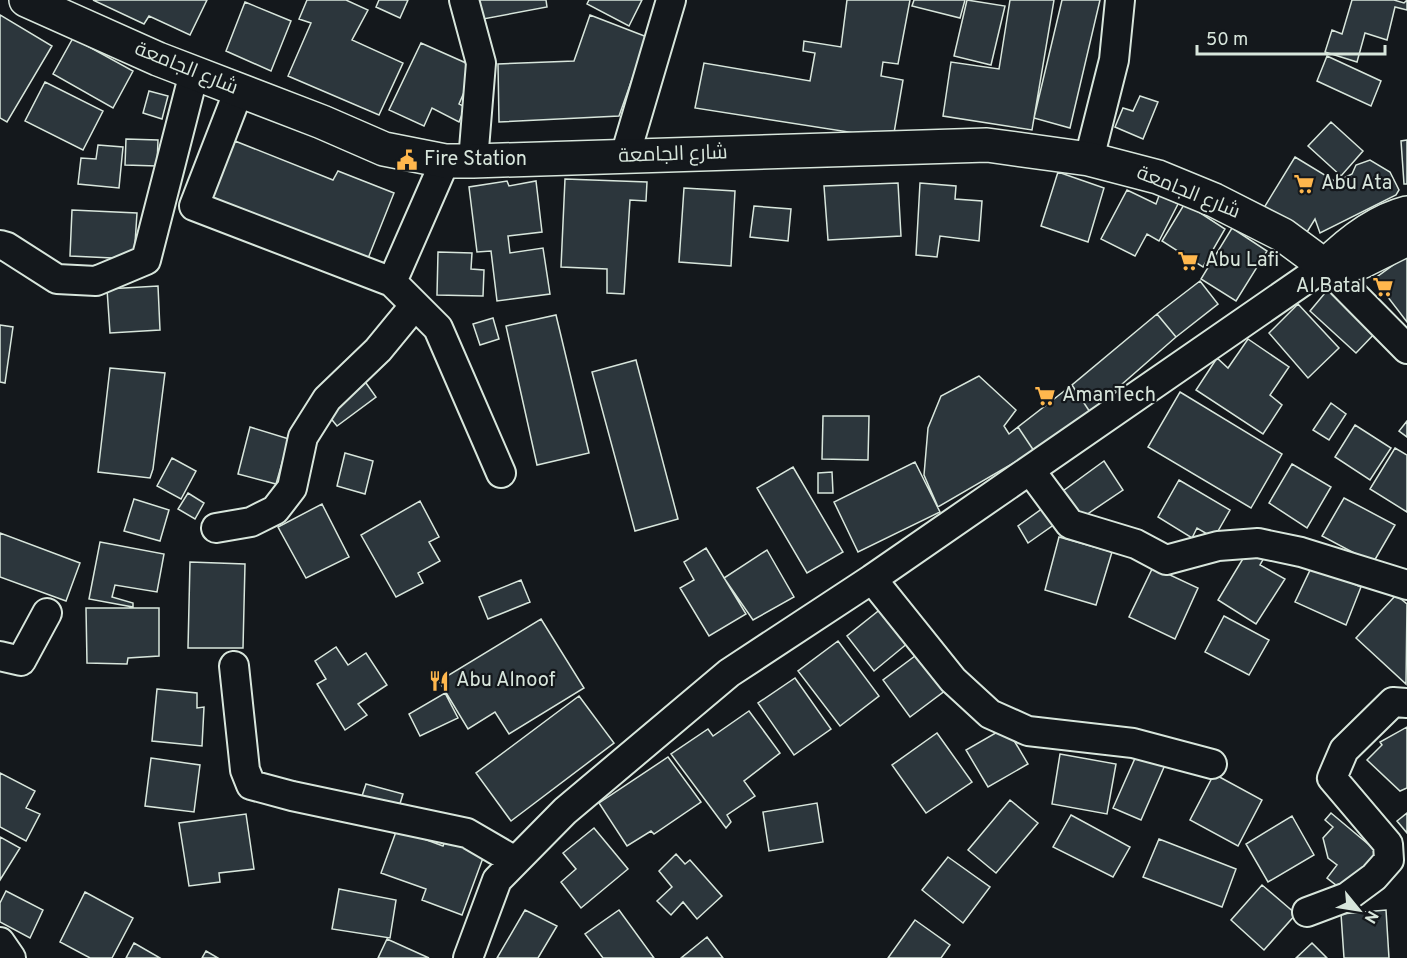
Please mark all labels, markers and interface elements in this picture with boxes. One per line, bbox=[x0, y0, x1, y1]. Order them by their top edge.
scale bar bbox=[1197, 18, 1384, 56]
text: 50 m bbox=[1206, 29, 1248, 52]
street label: شارع الجامعة bbox=[130, 36, 242, 102]
street label: شارع الجامعة bbox=[618, 140, 728, 170]
place label: Fire Station bbox=[424, 147, 527, 173]
public building icon: Fire Station bbox=[395, 148, 419, 172]
street label: شارع الجامعة bbox=[1132, 160, 1244, 226]
place label: Abu Ata bbox=[1321, 171, 1392, 197]
supermarket icon: Abu Ata bbox=[1292, 172, 1316, 196]
place label: Abu Lafi bbox=[1205, 248, 1279, 274]
supermarket icon: Abu Lafi bbox=[1176, 249, 1200, 273]
place label: Al Batal bbox=[1296, 274, 1366, 300]
supermarket icon: Al Batal bbox=[1371, 275, 1395, 299]
place label: AmanTech bbox=[1062, 383, 1156, 409]
supermarket icon: AmanTech bbox=[1033, 384, 1057, 408]
place label: Abu Alnoof bbox=[456, 668, 556, 694]
restaurant icon: Abu Alnoof bbox=[427, 669, 451, 693]
north arrow bbox=[1329, 880, 1389, 940]
text: N bbox=[1359, 907, 1382, 926]

